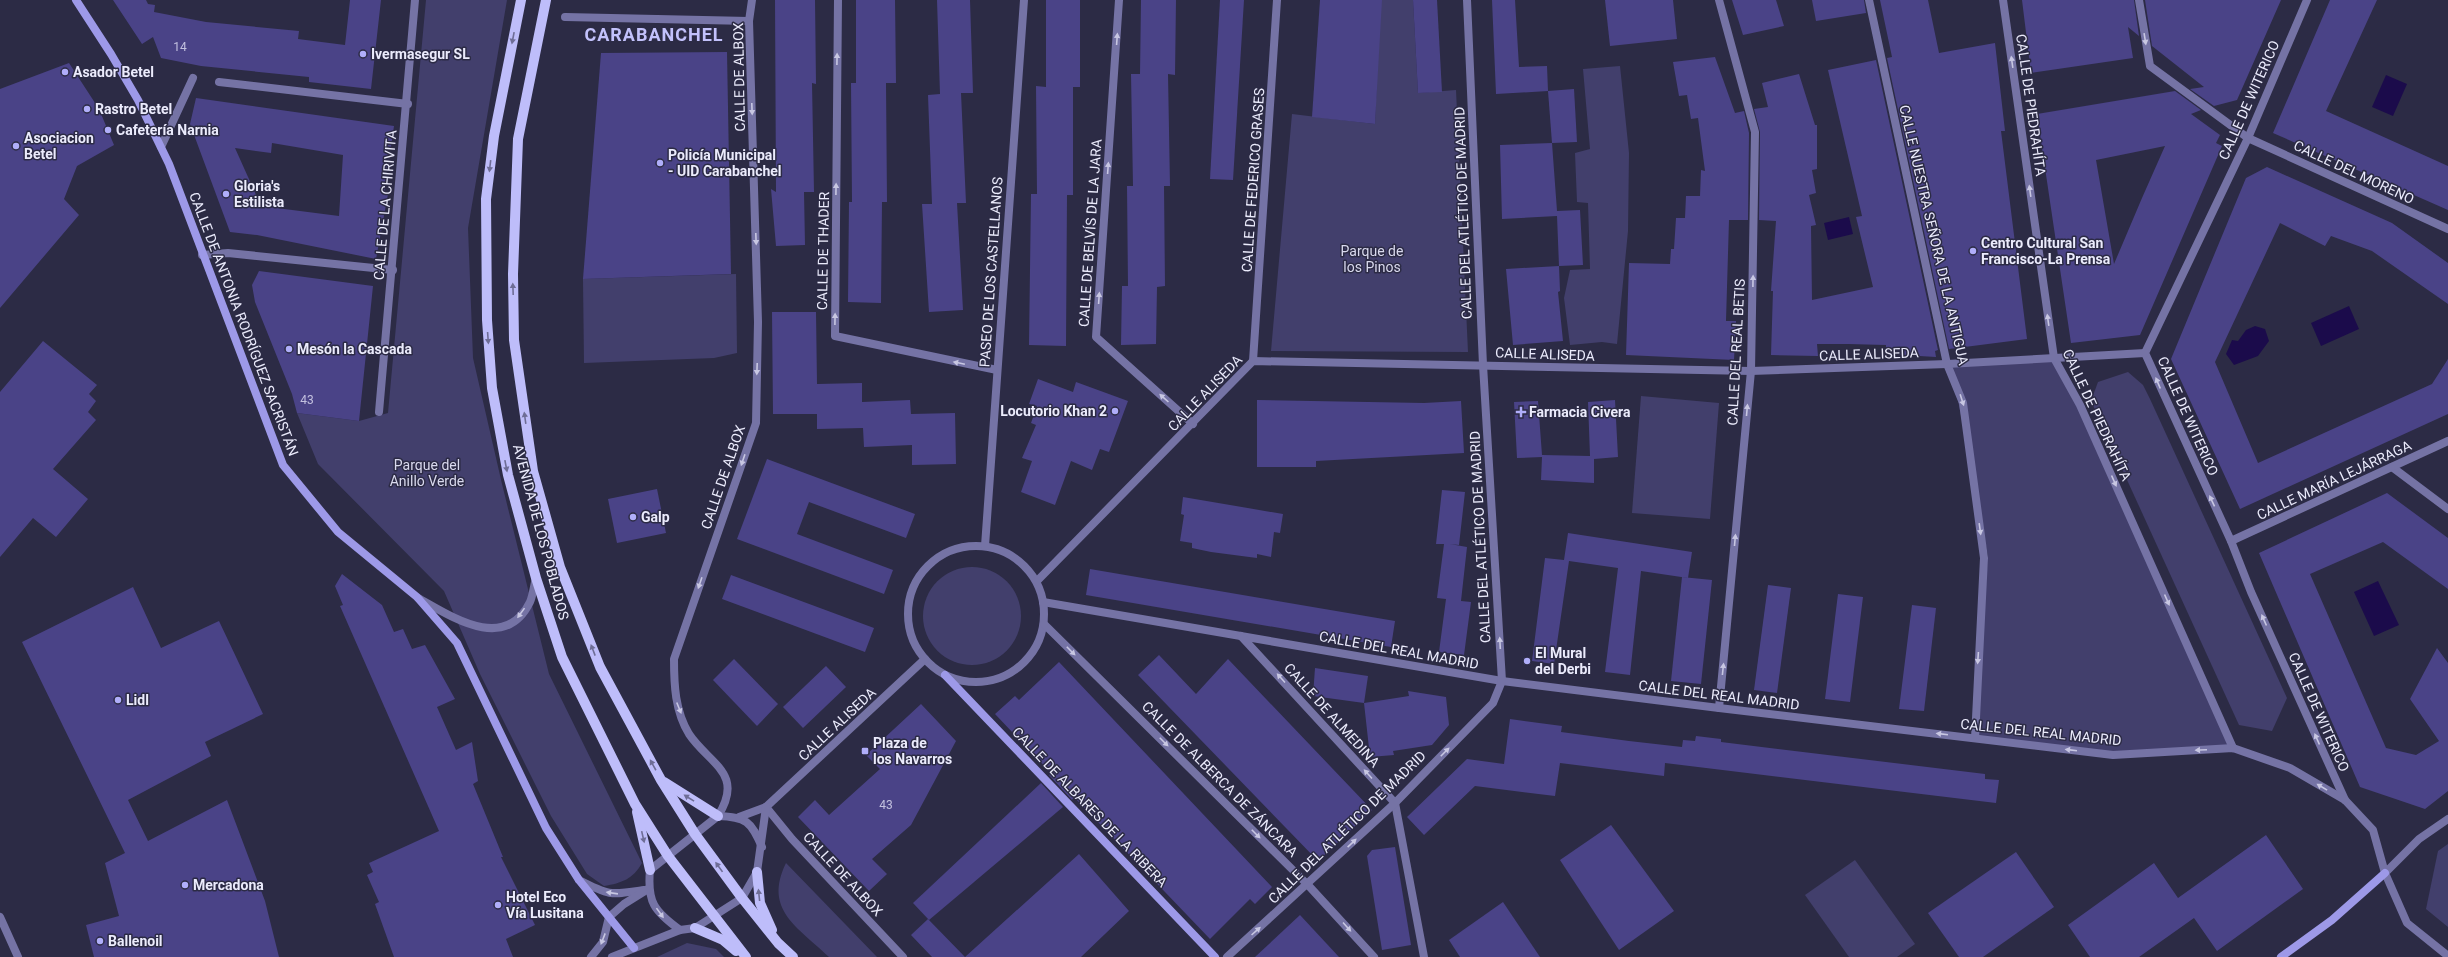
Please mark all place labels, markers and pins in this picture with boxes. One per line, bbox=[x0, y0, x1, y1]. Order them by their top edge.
place label: Ivermasegur SL bbox=[371, 46, 470, 62]
marker: Ivermasegur SL bbox=[358, 49, 368, 59]
place label: Asador Betel bbox=[73, 64, 154, 80]
marker: Asador Betel bbox=[60, 67, 70, 77]
place label: Rastro Betel bbox=[95, 101, 172, 117]
marker: Rastro Betel bbox=[82, 104, 92, 114]
place label: Cafetería Narnia bbox=[116, 122, 219, 138]
marker: Cafetería Narnia bbox=[103, 125, 113, 135]
place label: Asociacion Betel bbox=[24, 130, 94, 162]
marker: Asociacion Betel bbox=[11, 141, 21, 151]
place label: Policía Municipal - UID Carabanchel bbox=[668, 147, 782, 179]
marker: Policía Municipal - UID Carabanchel bbox=[655, 158, 665, 168]
place label: Gloria's Estilista bbox=[234, 178, 285, 210]
marker: Gloria's Estilista bbox=[221, 189, 231, 199]
place label: Centro Cultural San Francisco-La Prensa bbox=[1981, 235, 2111, 267]
marker: Centro Cultural San Francisco-La Prensa bbox=[1968, 246, 1978, 256]
place label: Mesón la Cascada bbox=[297, 341, 412, 357]
marker: Mesón la Cascada bbox=[284, 344, 294, 354]
place label: Locutorio Khan 2 bbox=[1000, 403, 1107, 419]
place label: Farmacia Civera bbox=[1529, 404, 1631, 420]
marker: Locutorio Khan 2 bbox=[1110, 406, 1120, 416]
marker: Farmacia Civera bbox=[1516, 407, 1526, 417]
place label: Galp bbox=[641, 509, 670, 525]
marker: Galp bbox=[628, 512, 638, 522]
place label: El Mural del Derbi bbox=[1535, 645, 1591, 677]
marker: El Mural del Derbi bbox=[1522, 656, 1532, 666]
place label: Lidl bbox=[126, 692, 149, 708]
marker: Lidl bbox=[113, 695, 123, 705]
place label: Plaza de los Navarros bbox=[873, 735, 952, 767]
marker: Plaza de los Navarros bbox=[860, 746, 870, 756]
place label: Mercadona bbox=[193, 877, 264, 893]
marker: Mercadona bbox=[180, 880, 190, 890]
place label: Hotel Eco Vía Lusitana bbox=[506, 889, 584, 921]
marker: Hotel Eco Vía Lusitana bbox=[493, 900, 503, 910]
place label: Ballenoil bbox=[108, 933, 163, 949]
marker: Ballenoil bbox=[95, 936, 105, 946]

